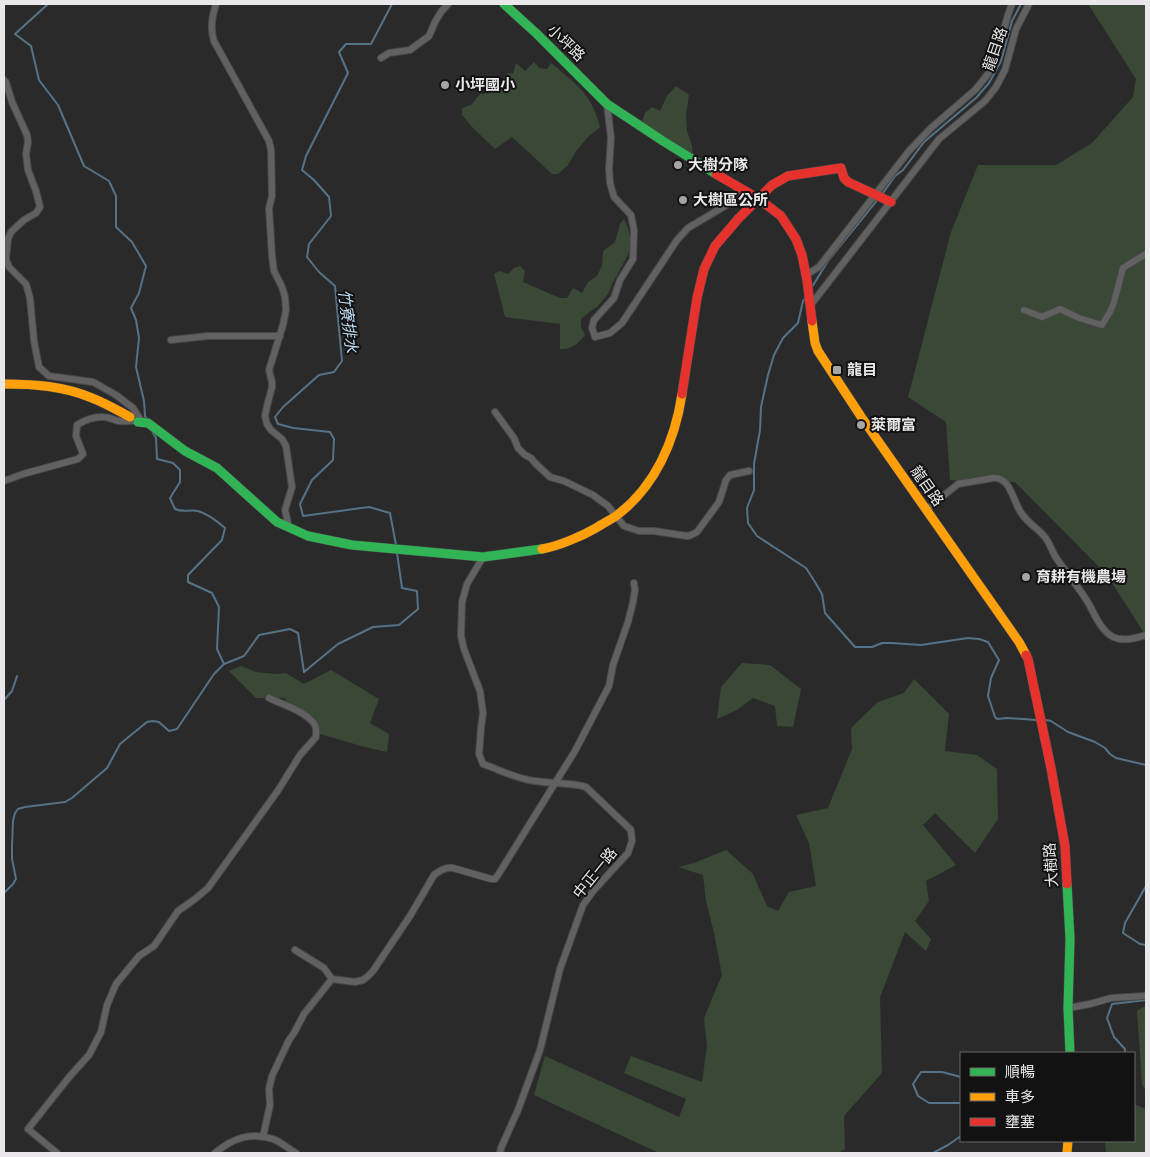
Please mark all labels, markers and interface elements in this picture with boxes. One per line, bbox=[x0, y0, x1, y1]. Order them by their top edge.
street label: 小坪路 bbox=[544, 21, 588, 65]
street label: 龍目路 bbox=[979, 25, 1011, 73]
place label: 小坪國小 bbox=[455, 76, 516, 94]
marker: 小坪國小 bbox=[439, 79, 451, 91]
place label: 大樹分隊 bbox=[688, 156, 748, 174]
marker: 大樹分隊 bbox=[672, 159, 684, 171]
place label: 大樹區公所 bbox=[693, 191, 768, 209]
marker: 大樹區公所 bbox=[677, 194, 689, 206]
water label: 竹寮排水 bbox=[335, 288, 361, 355]
place label: 龍目 bbox=[847, 361, 877, 379]
marker: 龍目 bbox=[831, 364, 843, 376]
place label: 萊爾富 bbox=[871, 416, 916, 434]
marker: 萊爾富 bbox=[855, 419, 867, 431]
street label: 龍目路 bbox=[907, 462, 947, 510]
place label: 育耕有機農場 bbox=[1036, 568, 1126, 586]
marker: 育耕有機農場 bbox=[1020, 571, 1032, 583]
street label: 大樹路 bbox=[1040, 842, 1062, 888]
street label: 中正一路 bbox=[569, 844, 621, 902]
legend bbox=[960, 1052, 1135, 1142]
text: 順暢 bbox=[1005, 1063, 1035, 1081]
text: 車多 bbox=[1005, 1088, 1035, 1106]
text: 壅塞 bbox=[1005, 1113, 1035, 1131]

